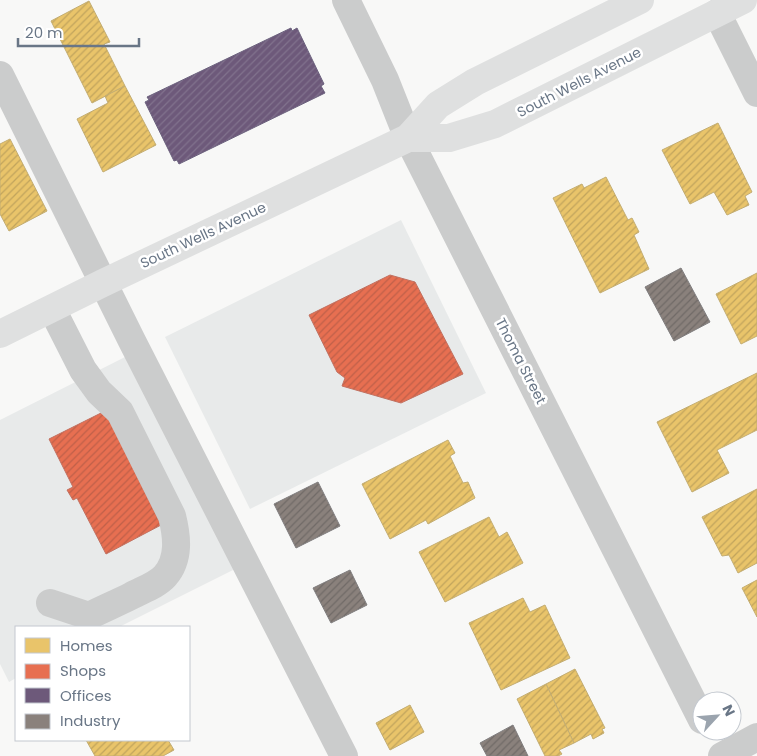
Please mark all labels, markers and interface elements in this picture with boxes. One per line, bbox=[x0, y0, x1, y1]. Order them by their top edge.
scale bar bbox=[18, 15, 139, 47]
text: 20 m bbox=[25, 22, 63, 43]
street label: South Wells Avenue bbox=[514, 42, 645, 122]
street label: South Wells Avenue bbox=[137, 197, 269, 273]
street label: Thoma Street bbox=[491, 315, 551, 407]
legend bbox=[15, 626, 190, 741]
text: Homes bbox=[60, 635, 113, 656]
text: Shops bbox=[60, 660, 106, 681]
text: Offices bbox=[60, 685, 112, 706]
north arrow bbox=[692, 691, 742, 741]
text: N bbox=[717, 701, 740, 719]
text: Industry bbox=[60, 710, 121, 731]

